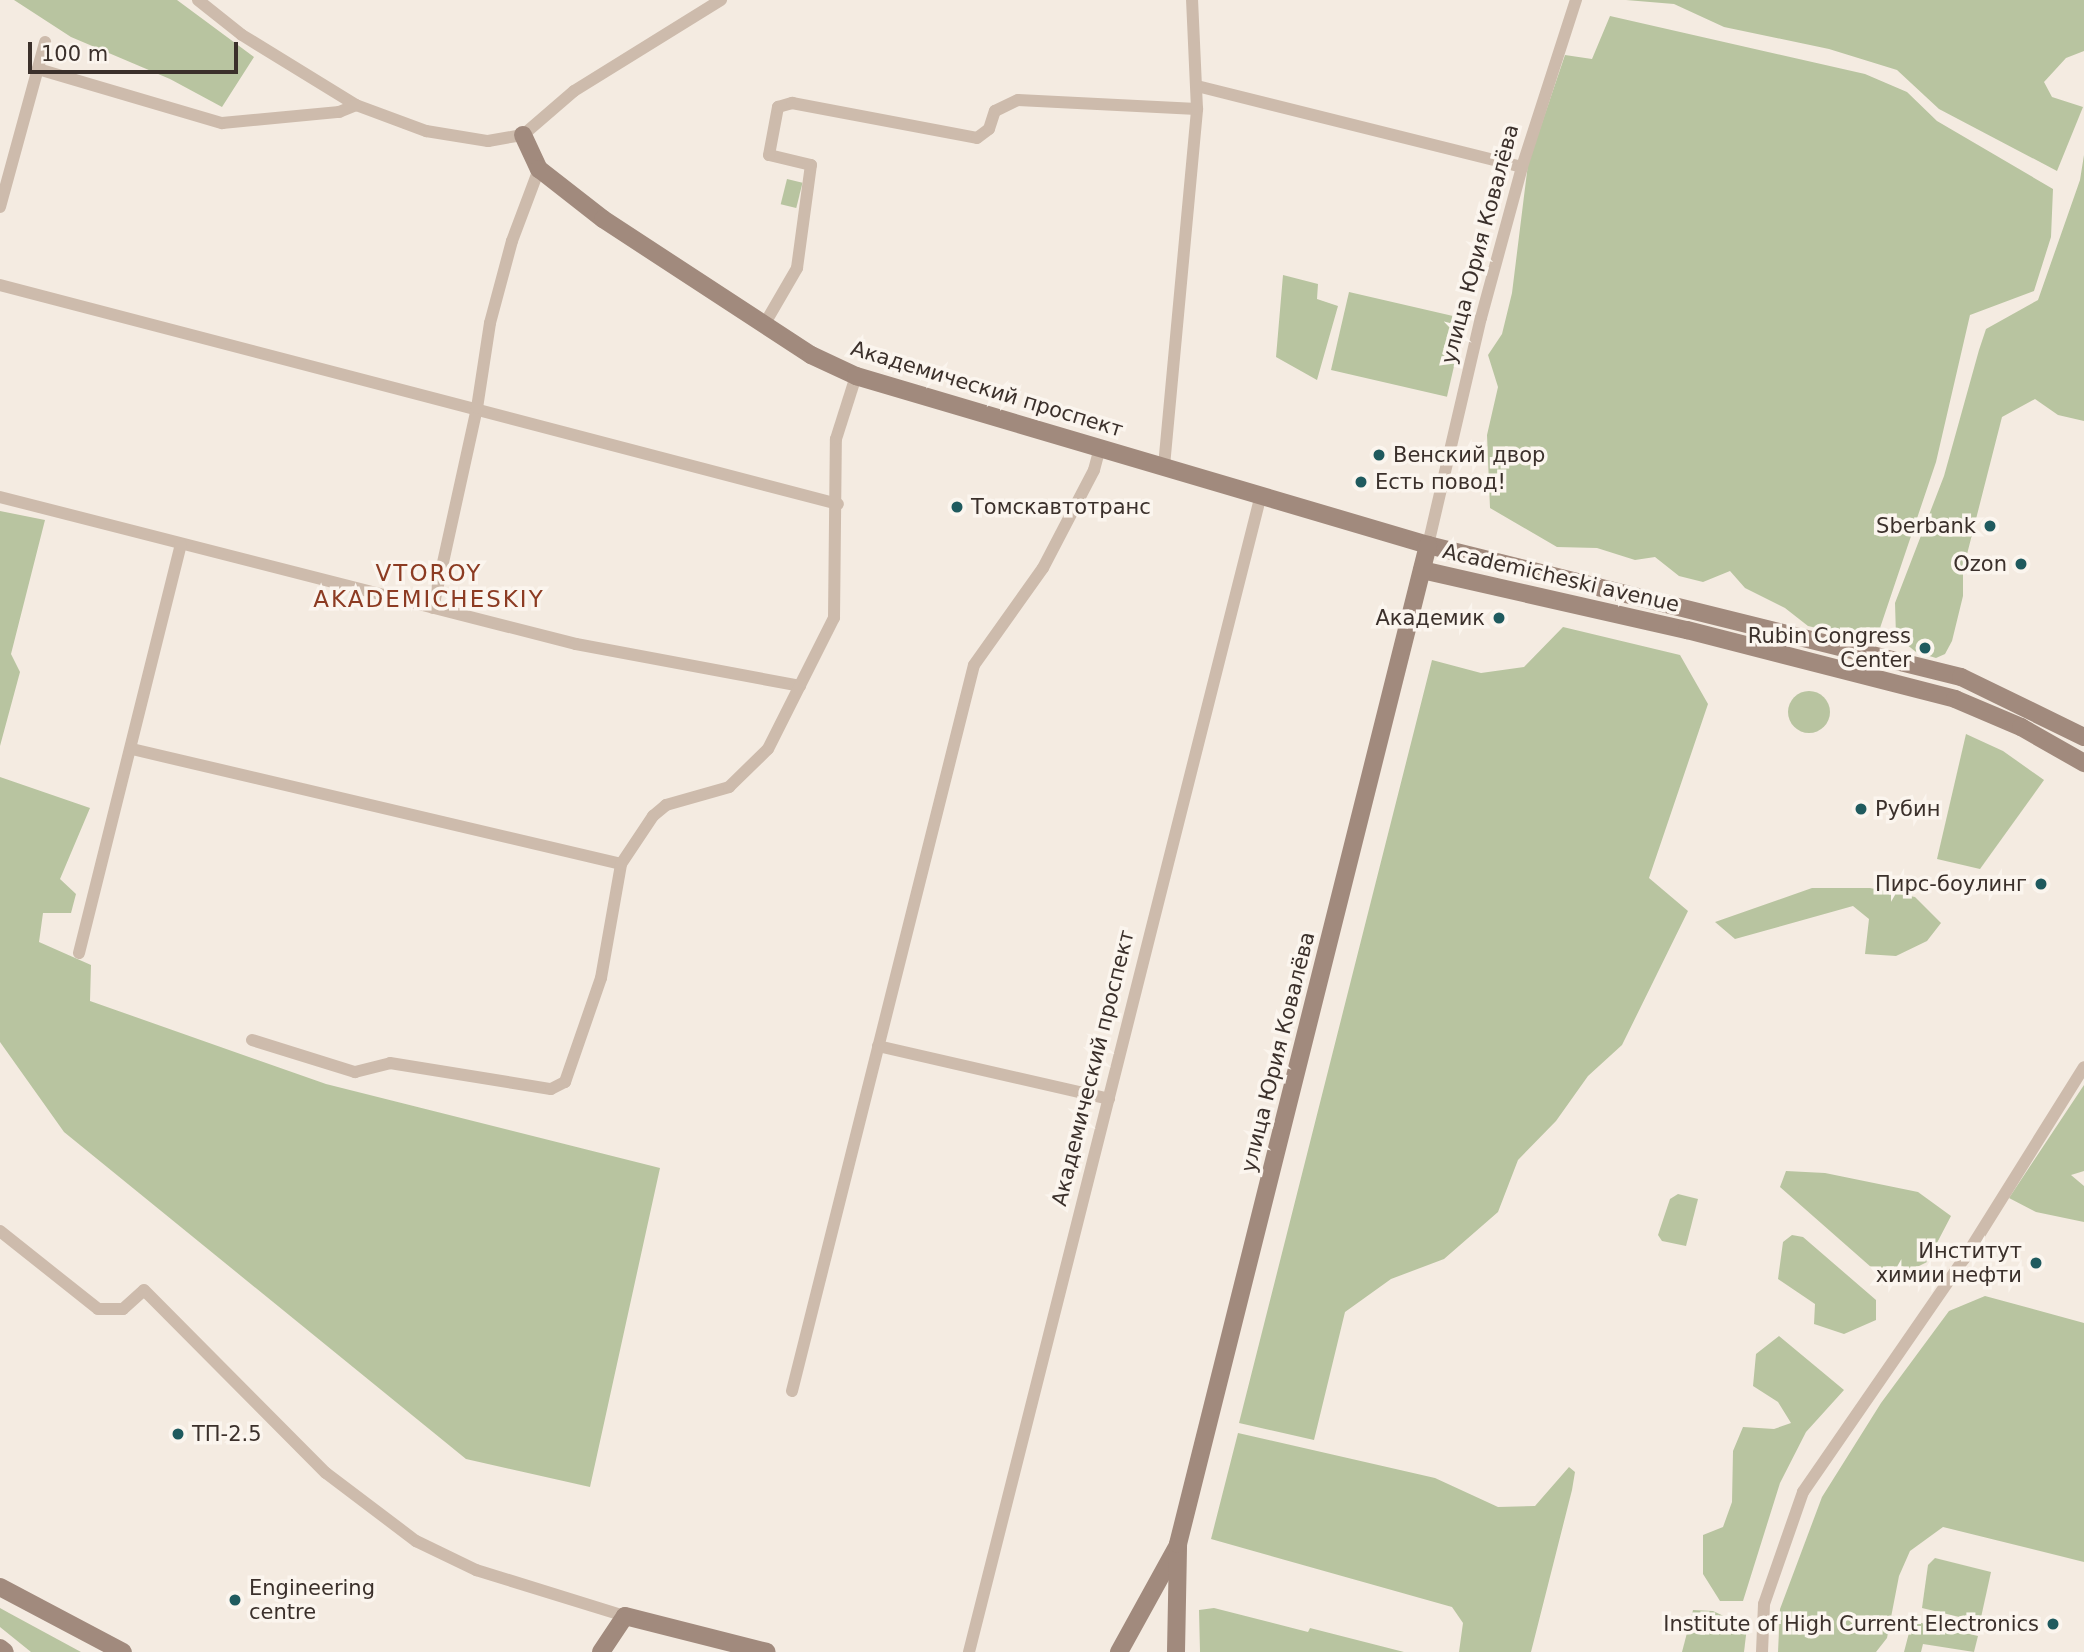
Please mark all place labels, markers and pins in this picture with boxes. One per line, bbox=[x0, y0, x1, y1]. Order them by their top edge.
place label: Венский двор bbox=[1393, 442, 1545, 468]
marker: Венский двор bbox=[1371, 447, 1387, 463]
place label: Есть повод! bbox=[1375, 469, 1506, 495]
marker: Есть повод! bbox=[1353, 474, 1369, 490]
place label: Томскавтотранс bbox=[971, 494, 1151, 520]
marker: Томскавтотранс bbox=[949, 499, 965, 515]
place label: Sberbank bbox=[1876, 513, 1976, 539]
marker: Sberbank bbox=[1982, 518, 1998, 534]
place label: Ozon bbox=[1953, 551, 2007, 577]
marker: Ozon bbox=[2013, 556, 2029, 572]
place label: Академик bbox=[1375, 605, 1485, 631]
marker: Академик bbox=[1491, 610, 1507, 626]
place label: Rubin Congress Center bbox=[1748, 623, 1911, 673]
marker: Rubin Congress Center bbox=[1917, 640, 1933, 656]
place label: Рубин bbox=[1875, 796, 1940, 822]
marker: Рубин bbox=[1853, 801, 1869, 817]
place label: Пирс-боулинг bbox=[1875, 871, 2027, 897]
marker: Пирс-боулинг bbox=[2033, 876, 2049, 892]
place label: Институт химии нефти bbox=[1876, 1238, 2022, 1288]
marker: Институт химии нефти bbox=[2028, 1255, 2044, 1271]
place label: ТП-2.5 bbox=[192, 1421, 262, 1447]
marker: ТП-2.5 bbox=[170, 1426, 186, 1442]
place label: Engineering centre bbox=[249, 1575, 375, 1625]
marker: Engineering centre bbox=[227, 1592, 243, 1608]
place label: Institute of High Current Electronics bbox=[1663, 1611, 2039, 1637]
marker: Institute of High Current Electronics bbox=[2045, 1616, 2061, 1632]

